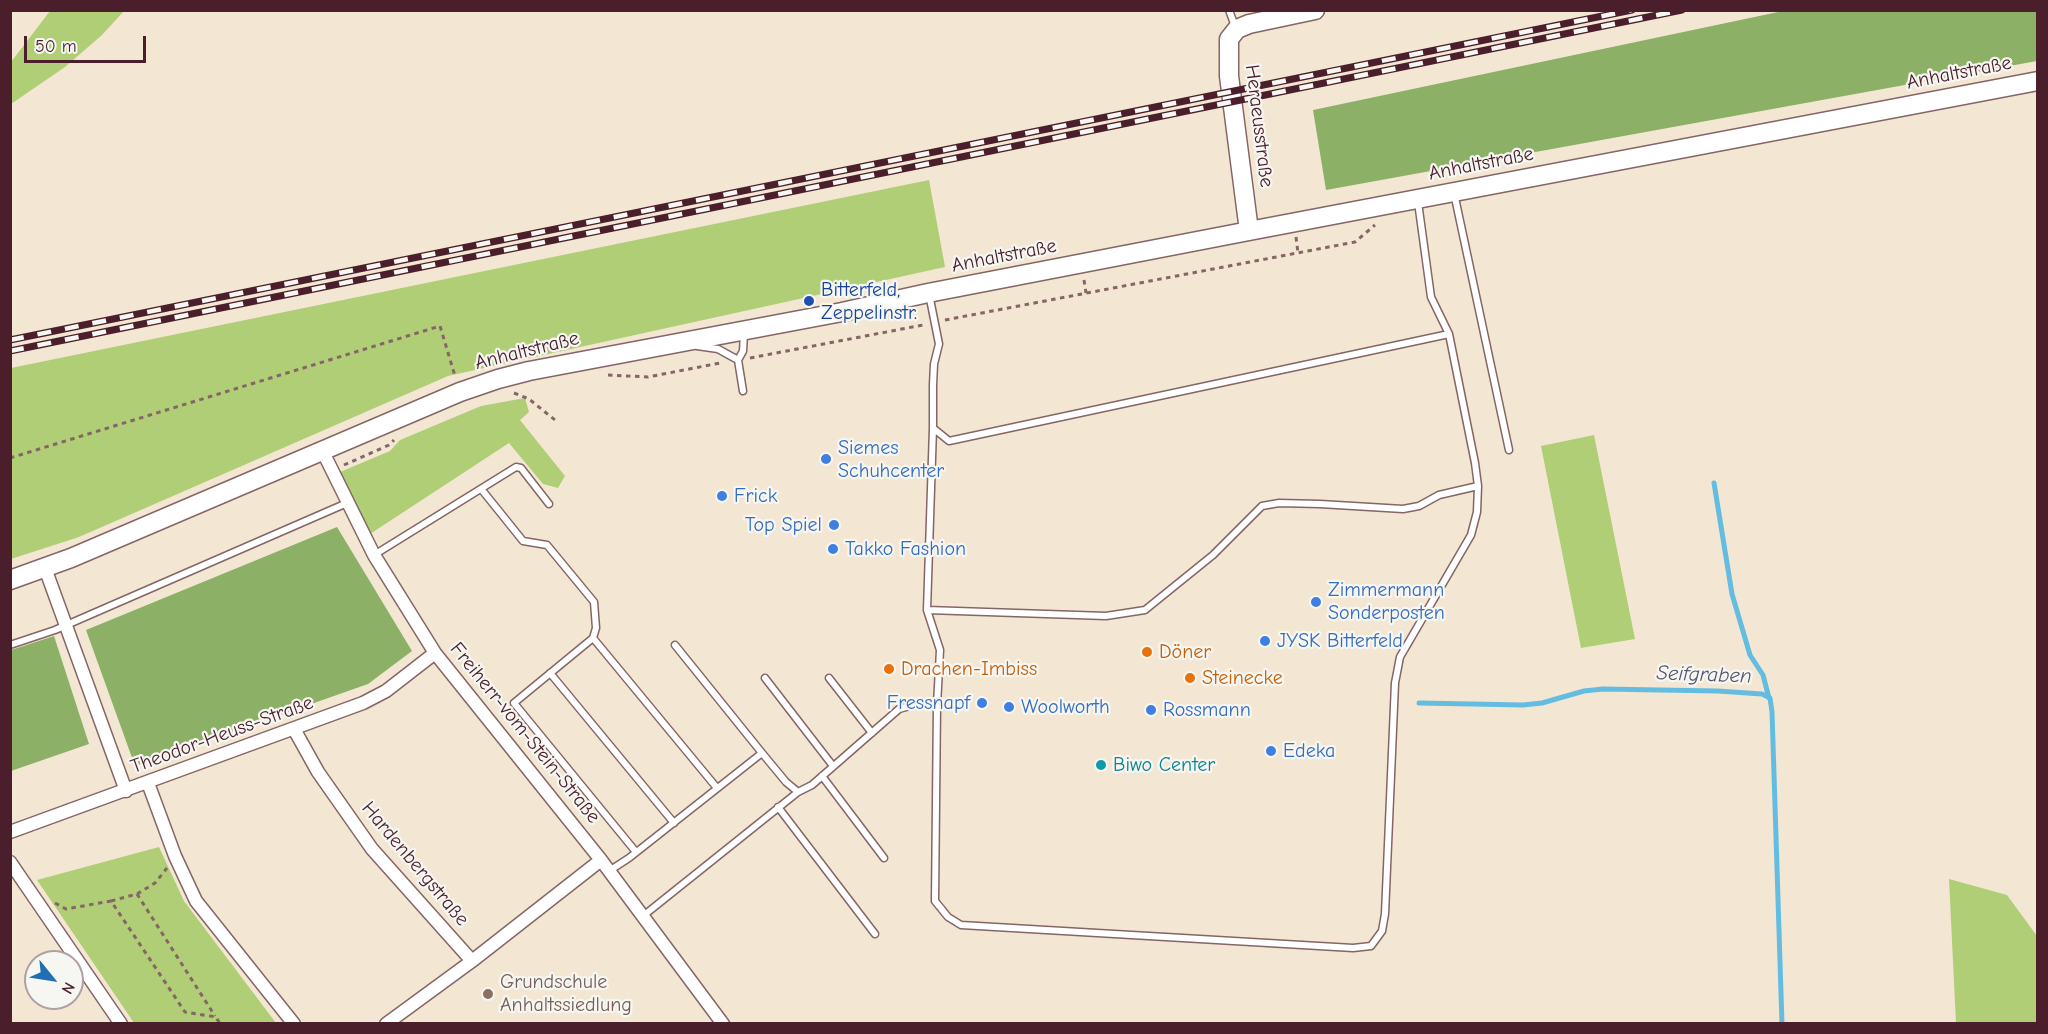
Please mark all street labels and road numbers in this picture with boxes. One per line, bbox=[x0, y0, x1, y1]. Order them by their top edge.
street label: Anhaltstraße bbox=[1905, 51, 2013, 95]
street label: Heraeusstraße bbox=[1240, 63, 1278, 189]
street label: Anhaltstraße bbox=[1427, 142, 1535, 186]
street label: Anhaltstraße bbox=[950, 234, 1058, 278]
street label: Anhaltstraße bbox=[473, 327, 581, 375]
street label: Freiherr-vom-Stein-Straße bbox=[445, 638, 605, 828]
street label: Theodor-Heuss-Straße bbox=[127, 691, 317, 779]
street label: Hardenbergstraße bbox=[356, 797, 474, 931]

